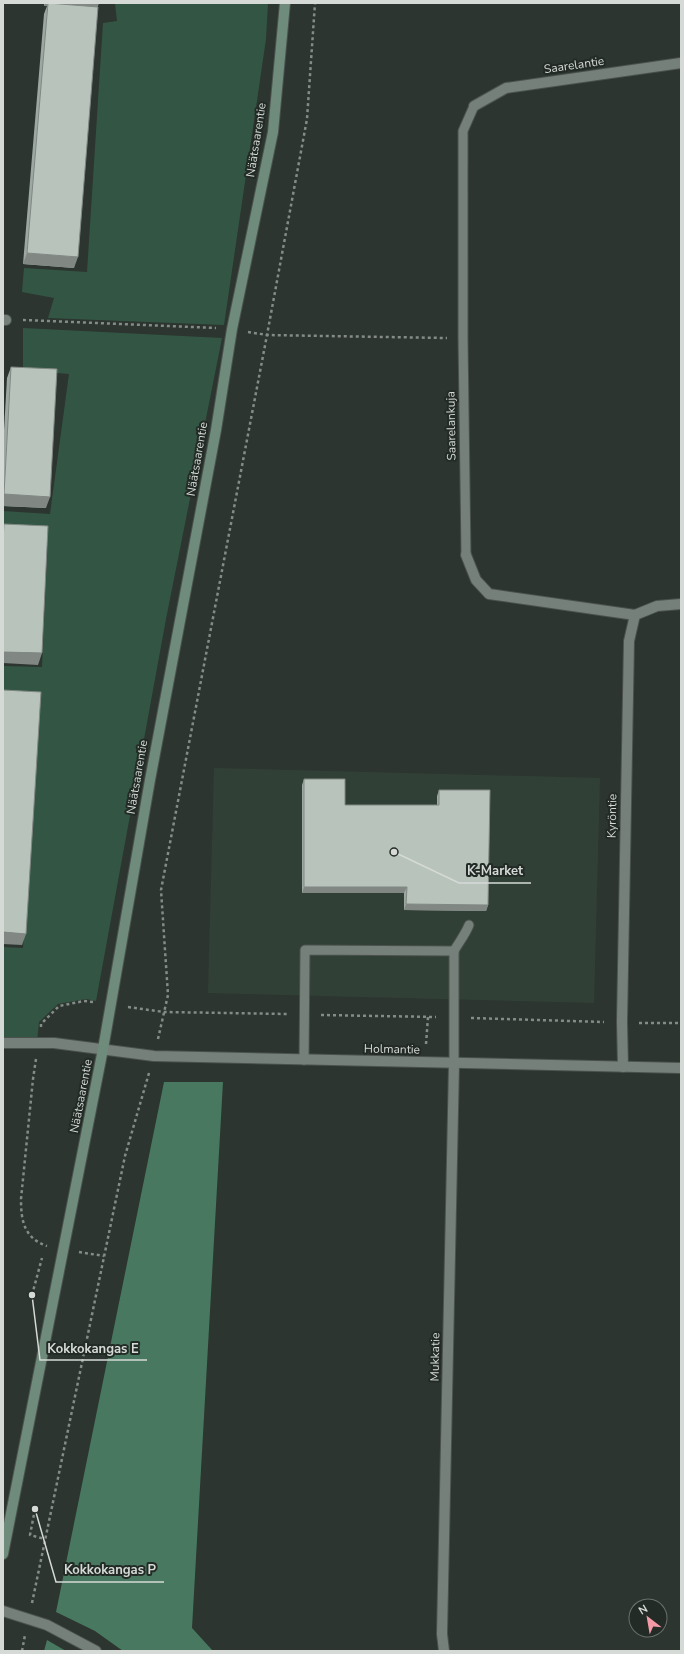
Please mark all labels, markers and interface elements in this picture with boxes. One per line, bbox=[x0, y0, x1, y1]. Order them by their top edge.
street label: Saarelantie bbox=[543, 53, 605, 77]
street label: Näätsaarentie bbox=[242, 102, 270, 178]
street label: Saarelankuja bbox=[442, 391, 460, 461]
street label: Näätsaarentie bbox=[183, 421, 211, 497]
street label: Näätsaarentie bbox=[123, 739, 151, 815]
street label: Kyröntie bbox=[604, 794, 620, 838]
callout: K-Market bbox=[459, 858, 531, 883]
text: K-Market bbox=[467, 862, 524, 880]
street label: Holmantie bbox=[364, 1041, 420, 1057]
street label: Näätsaarentie bbox=[66, 1058, 96, 1134]
street label: Mukkatie bbox=[427, 1333, 443, 1381]
callout: Kokkokangas E bbox=[40, 1335, 147, 1360]
text: Kokkokangas E bbox=[47, 1340, 139, 1358]
callout: Kokkokangas P bbox=[56, 1557, 164, 1582]
text: Kokkokangas P bbox=[64, 1561, 157, 1579]
north arrow bbox=[628, 1598, 668, 1638]
text: N bbox=[636, 1601, 650, 1618]

